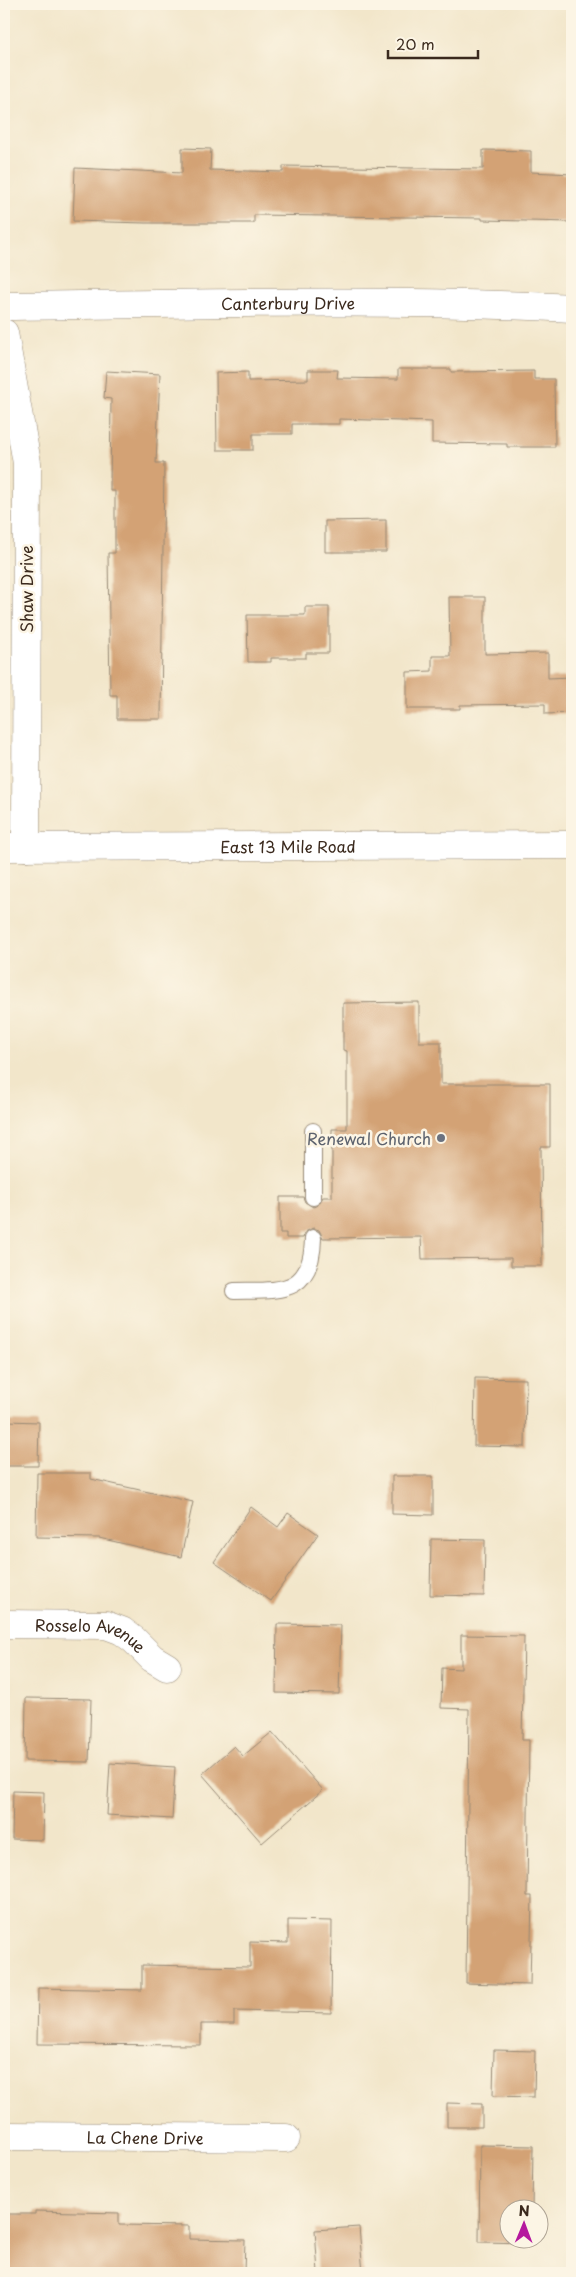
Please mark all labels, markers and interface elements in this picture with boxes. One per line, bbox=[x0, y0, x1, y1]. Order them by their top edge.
scale bar bbox=[388, 28, 478, 60]
text: 20 m bbox=[396, 32, 435, 55]
street label: Canterbury Drive bbox=[221, 290, 355, 315]
street label: Shaw Drive bbox=[14, 545, 38, 633]
street label: East 13 Mile Road bbox=[220, 834, 356, 858]
place label: Renewal Church bbox=[307, 1126, 431, 1150]
marker: Renewal Church bbox=[435, 1132, 447, 1144]
street label: Rosselo Avenue bbox=[35, 1612, 152, 1658]
street label: La Chene Drive bbox=[86, 2125, 204, 2149]
north arrow bbox=[498, 2200, 548, 2250]
text: N bbox=[519, 2200, 530, 2221]

